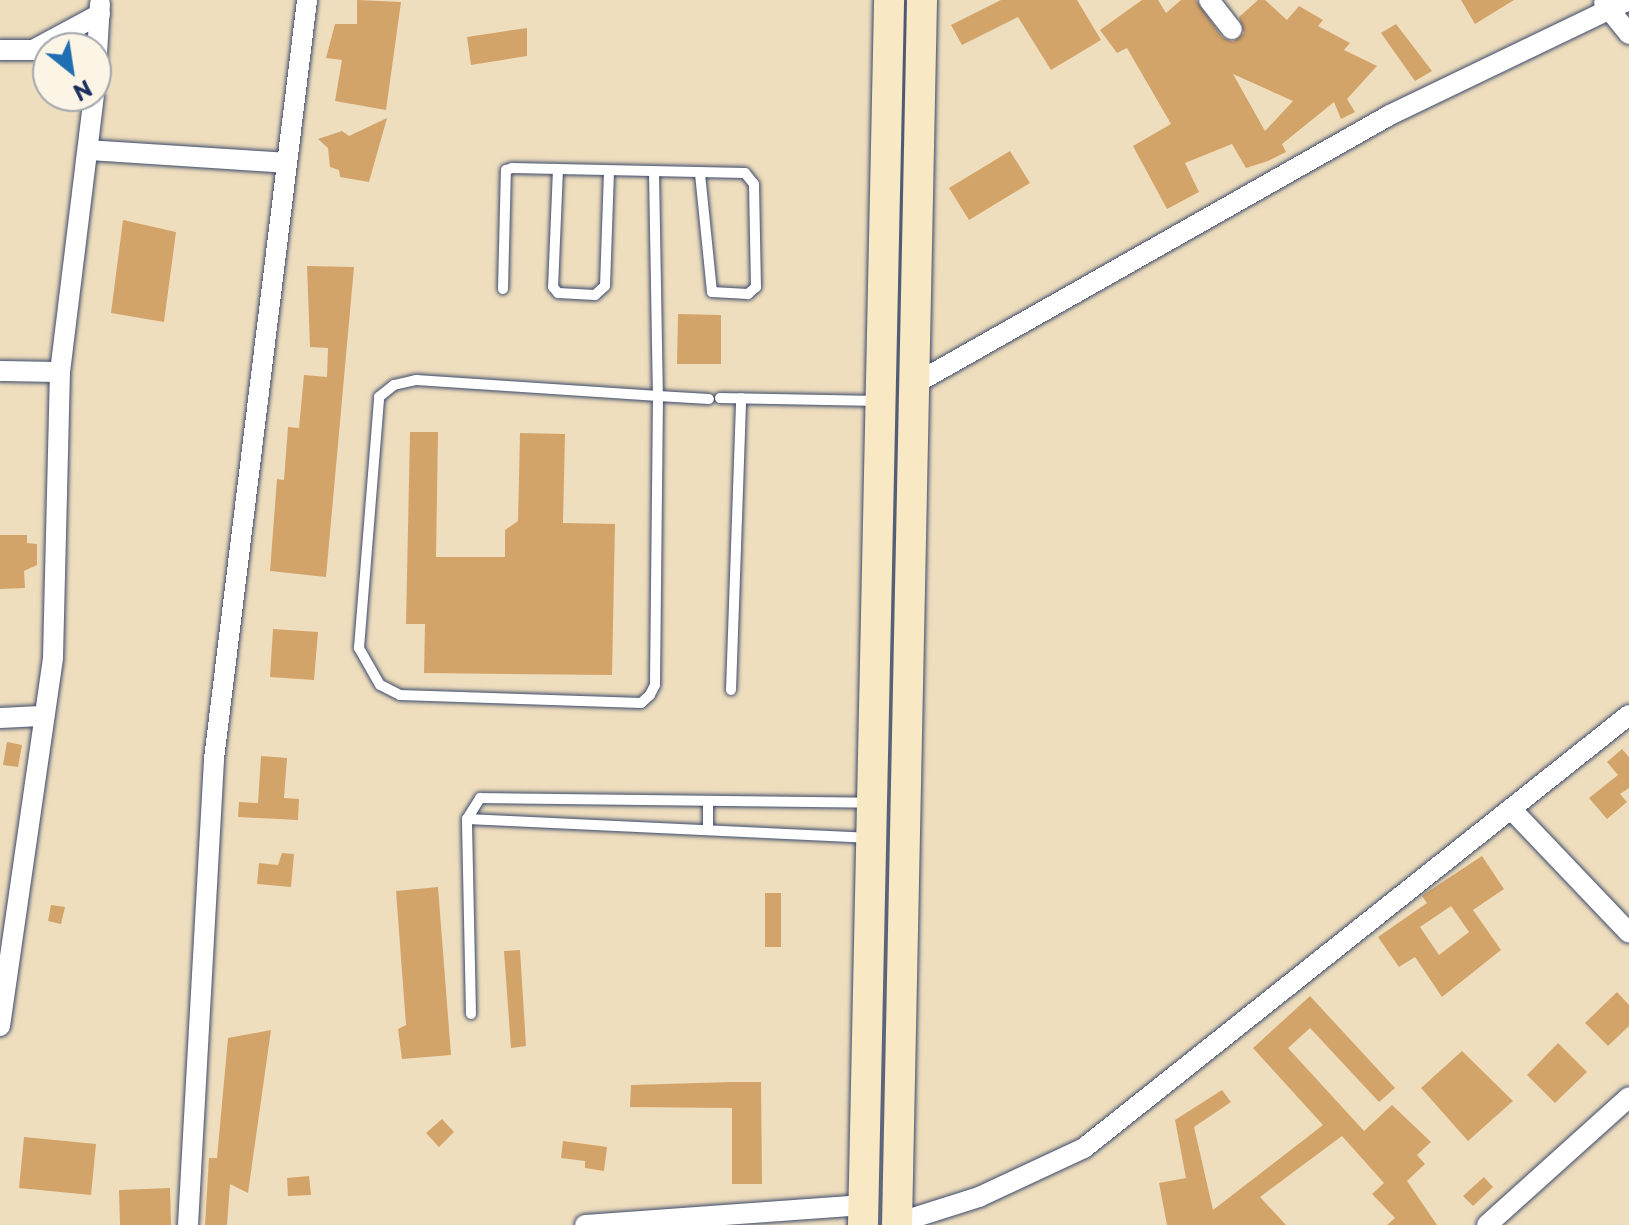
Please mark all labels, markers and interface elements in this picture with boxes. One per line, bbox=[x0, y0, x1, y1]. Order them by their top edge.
north arrow bbox=[32, 32, 112, 112]
text: N bbox=[67, 73, 99, 110]

